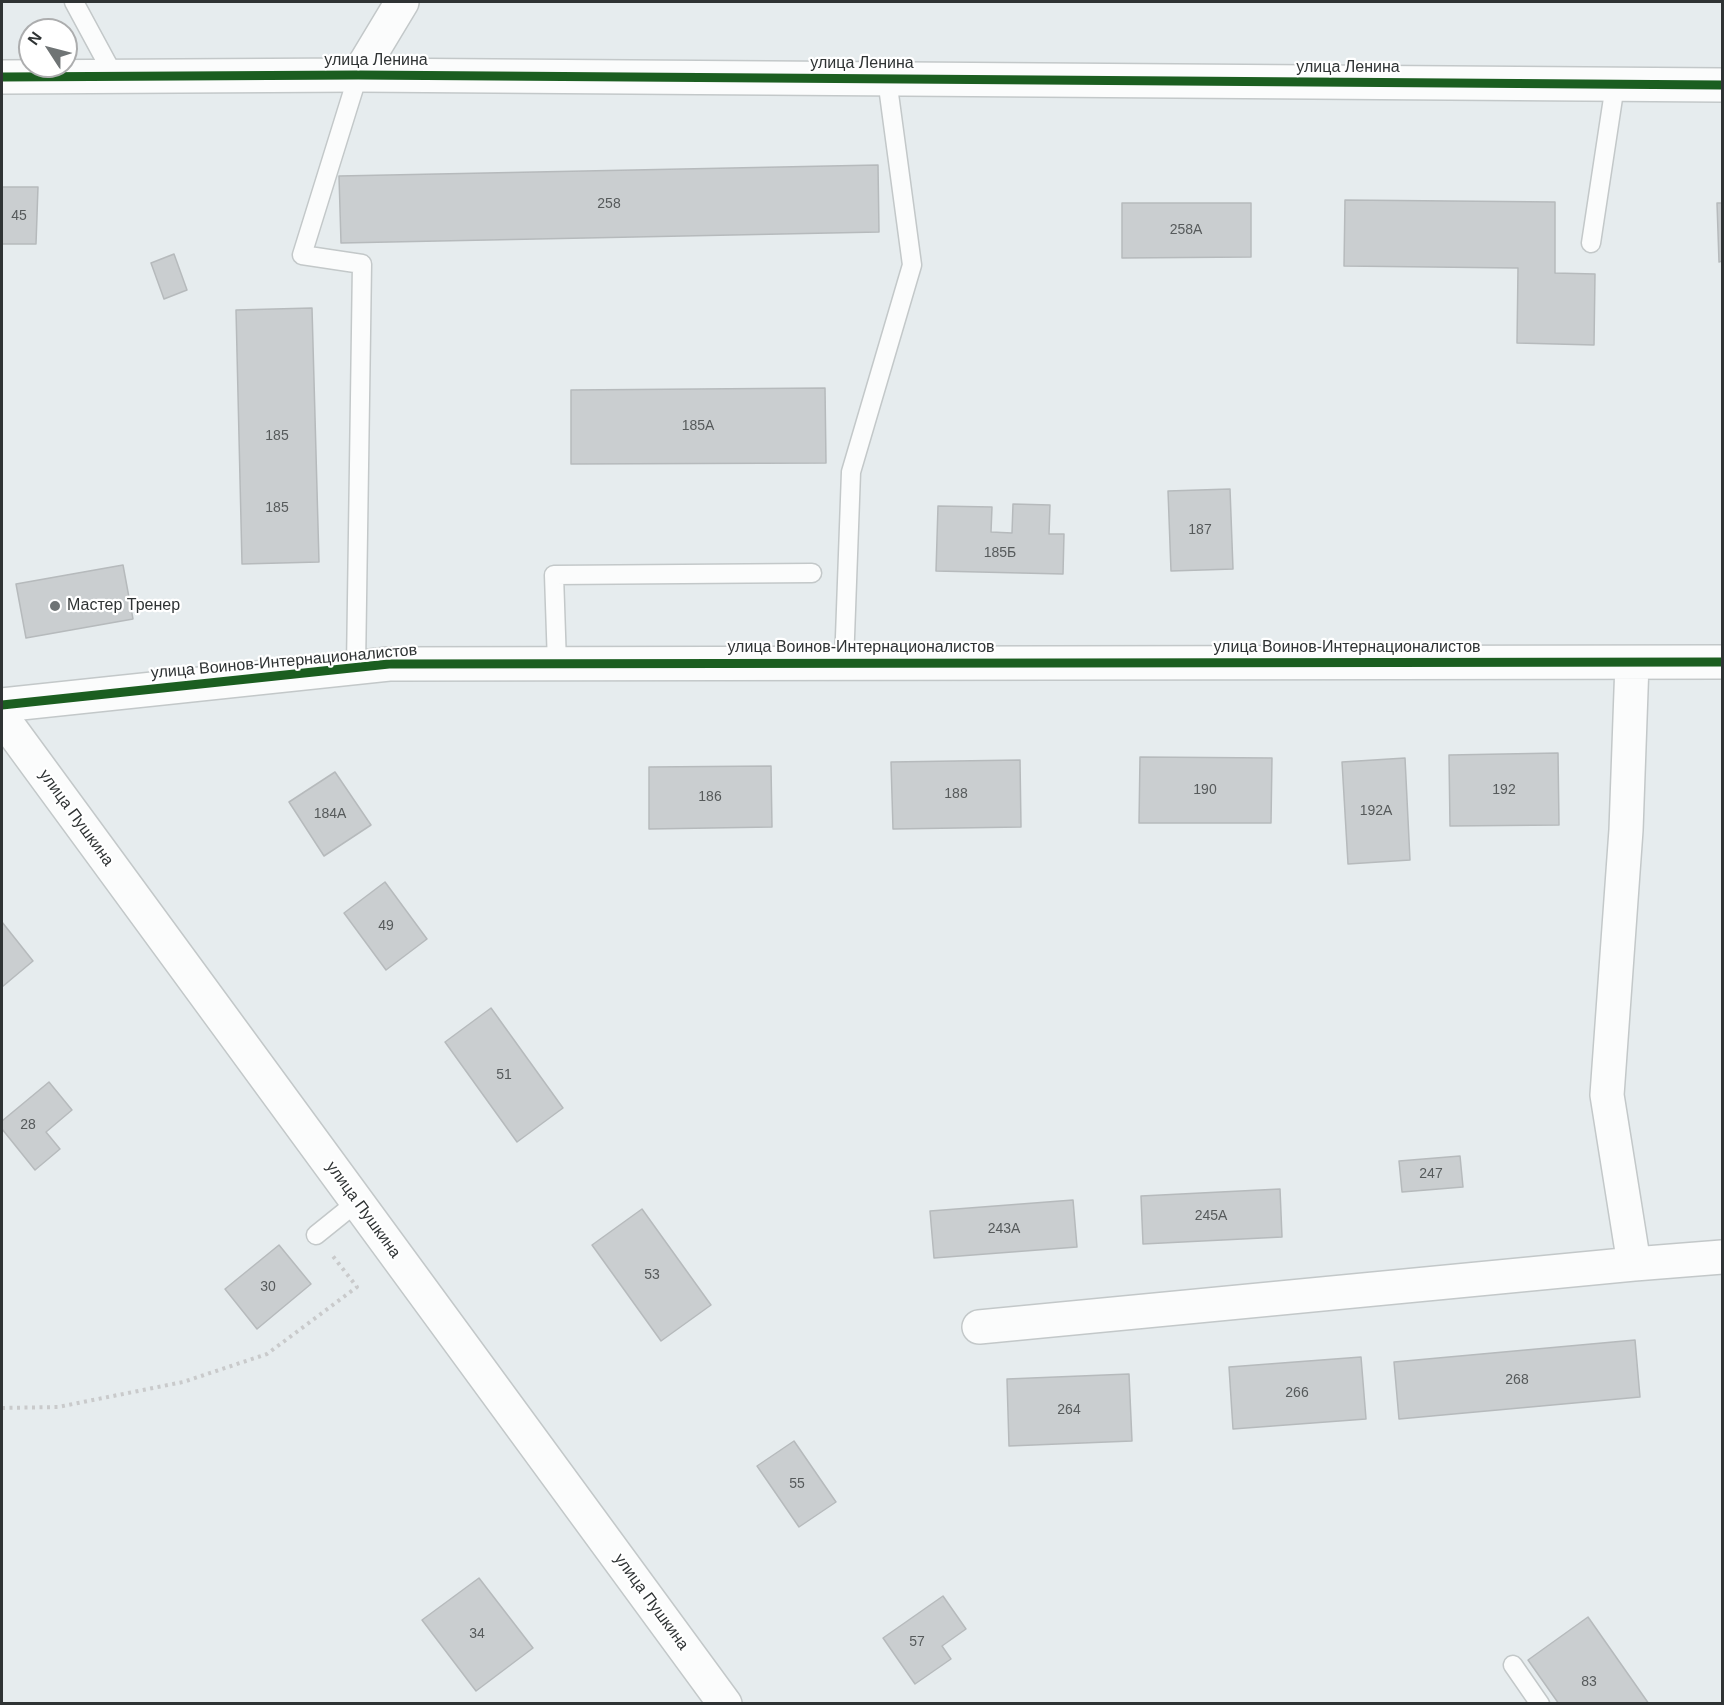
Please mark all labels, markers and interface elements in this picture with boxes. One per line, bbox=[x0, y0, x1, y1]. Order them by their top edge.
north arrow bbox=[18, 18, 78, 78]
text: N bbox=[24, 29, 45, 48]
street label: улица Ленина bbox=[324, 51, 428, 71]
street label: улица Ленина bbox=[810, 54, 914, 74]
street label: улица Ленина bbox=[1296, 58, 1400, 78]
house number: 258 bbox=[597, 196, 621, 212]
house number: 45 bbox=[11, 208, 27, 224]
house number: 258А bbox=[1170, 222, 1202, 238]
house number: 185А bbox=[682, 418, 714, 434]
house number: 185 bbox=[265, 428, 289, 444]
house number: 185 bbox=[265, 500, 289, 516]
house number: 187 bbox=[1188, 522, 1212, 538]
house number: 185Б bbox=[984, 545, 1016, 561]
place label: Мастер Тренер bbox=[67, 596, 180, 616]
marker: Мастер Тренер bbox=[48, 599, 62, 613]
street label: улица Воинов-Интернационалистов bbox=[727, 638, 995, 658]
street label: улица Воинов-Интернационалистов bbox=[1213, 638, 1481, 658]
street label: улица Воинов-Интернационалистов bbox=[150, 641, 418, 683]
street label: улица Пушкина bbox=[35, 766, 117, 870]
house number: 190 bbox=[1193, 782, 1217, 798]
house number: 192 bbox=[1492, 782, 1516, 798]
house number: 188 bbox=[944, 786, 968, 802]
house number: 186 bbox=[698, 789, 722, 805]
house number: 192А bbox=[1360, 803, 1392, 819]
house number: 184А bbox=[314, 806, 346, 822]
house number: 49 bbox=[378, 918, 394, 934]
house number: 51 bbox=[496, 1067, 512, 1083]
house number: 28 bbox=[20, 1117, 36, 1133]
street label: улица Пушкина bbox=[322, 1158, 404, 1262]
house number: 247 bbox=[1419, 1166, 1443, 1182]
house number: 245А bbox=[1195, 1208, 1227, 1224]
house number: 243А bbox=[988, 1221, 1020, 1237]
house number: 53 bbox=[644, 1267, 660, 1283]
house number: 30 bbox=[260, 1279, 276, 1295]
house number: 268 bbox=[1505, 1372, 1529, 1388]
house number: 266 bbox=[1285, 1385, 1309, 1401]
house number: 264 bbox=[1057, 1402, 1081, 1418]
house number: 55 bbox=[789, 1476, 805, 1492]
street label: улица Пушкина bbox=[610, 1550, 692, 1654]
house number: 34 bbox=[469, 1626, 485, 1642]
house number: 57 bbox=[909, 1634, 925, 1650]
house number: 83 bbox=[1581, 1674, 1597, 1690]

